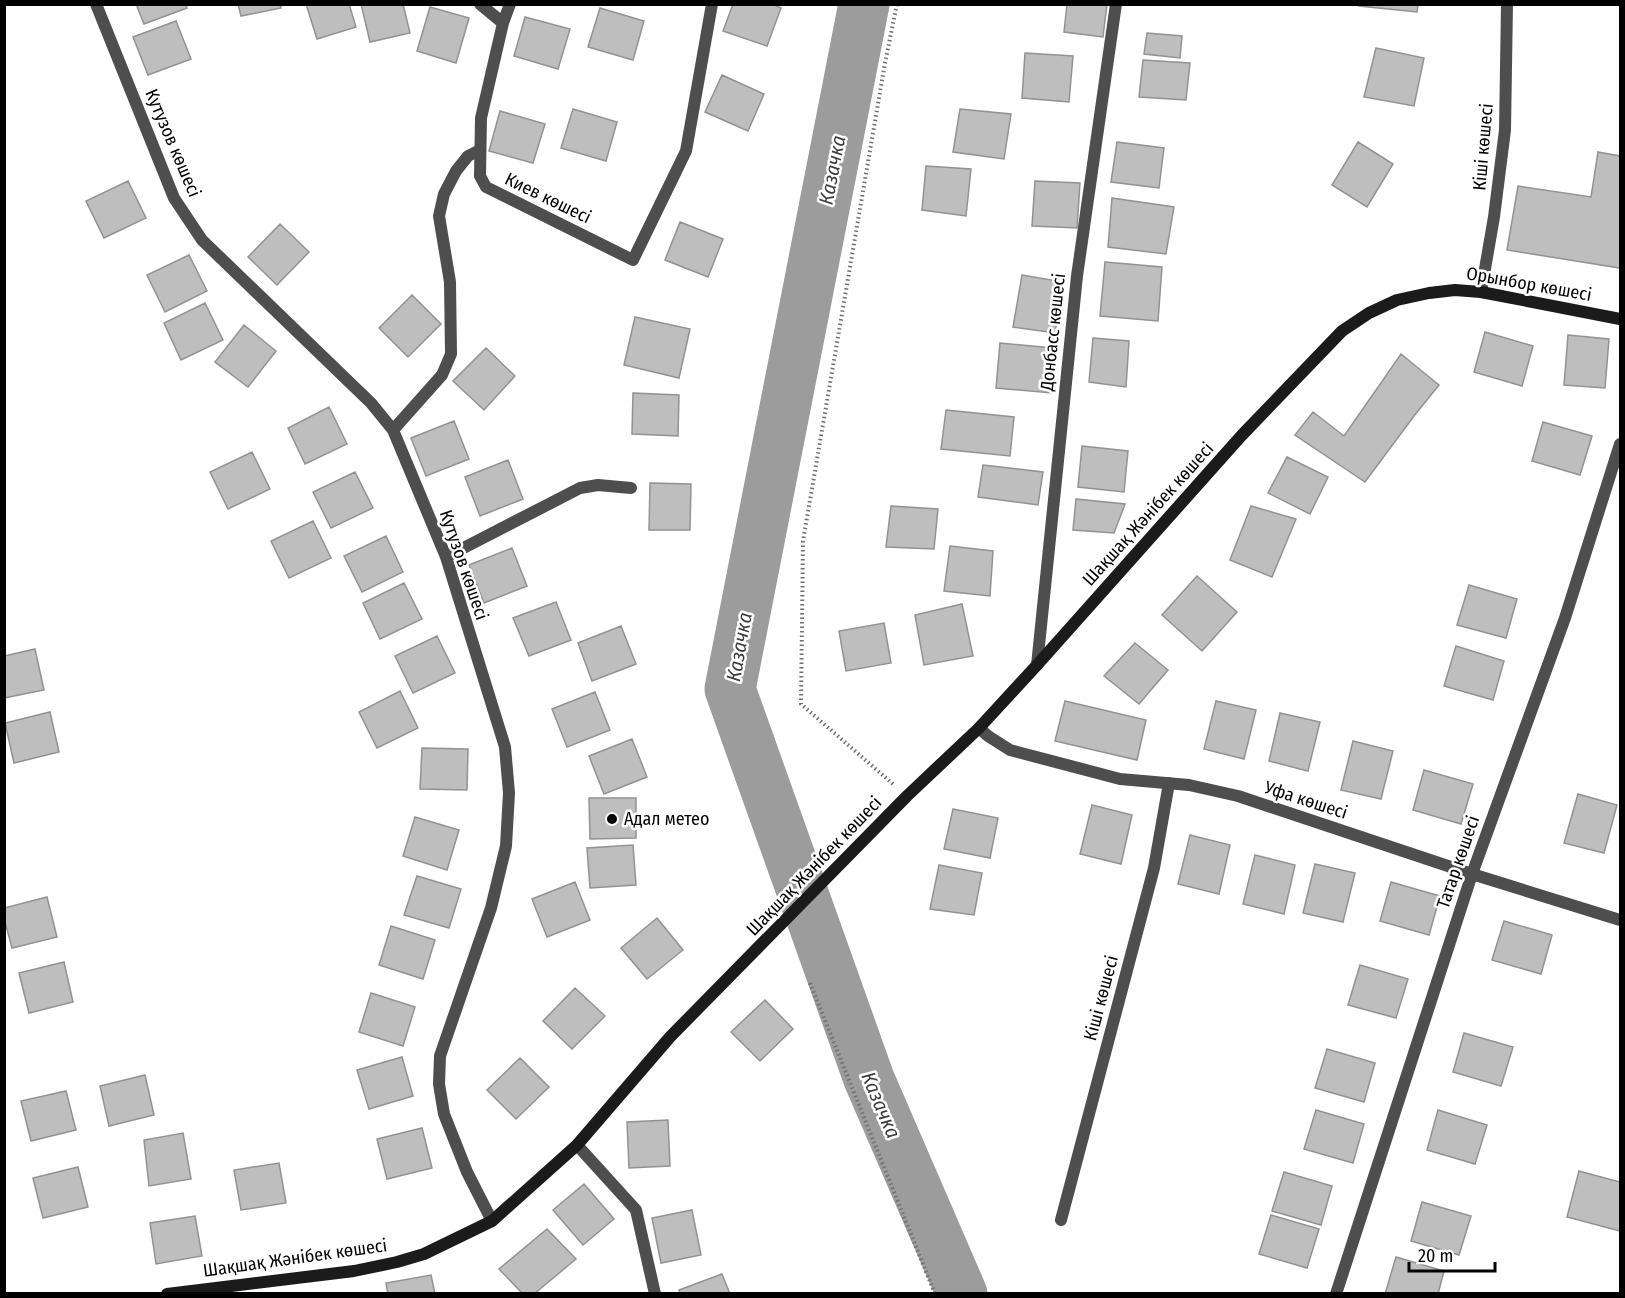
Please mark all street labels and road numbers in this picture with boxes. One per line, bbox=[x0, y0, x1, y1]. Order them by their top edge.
street label: Кутузов көшесі bbox=[140, 86, 206, 200]
street label: Кіші көшесі bbox=[1468, 102, 1498, 192]
street label: Киев көшесі bbox=[501, 168, 595, 228]
street label: Орынбор көшесі bbox=[1465, 262, 1593, 306]
street label: Донбасс көшесі bbox=[1036, 272, 1070, 393]
street label: Шақшақ Жәнібек көшесі bbox=[1078, 438, 1218, 590]
street label: Кутузов көшесі bbox=[435, 507, 493, 623]
street label: Уфа көшесі bbox=[1261, 776, 1350, 824]
street label: Шақшақ Жәнібек көшесі bbox=[742, 792, 886, 940]
street label: Татар көшесі bbox=[1432, 813, 1484, 911]
street label: Кіші көшесі bbox=[1079, 953, 1123, 1043]
street label: Шақшақ Жәнібек көшесі bbox=[202, 1234, 388, 1282]

